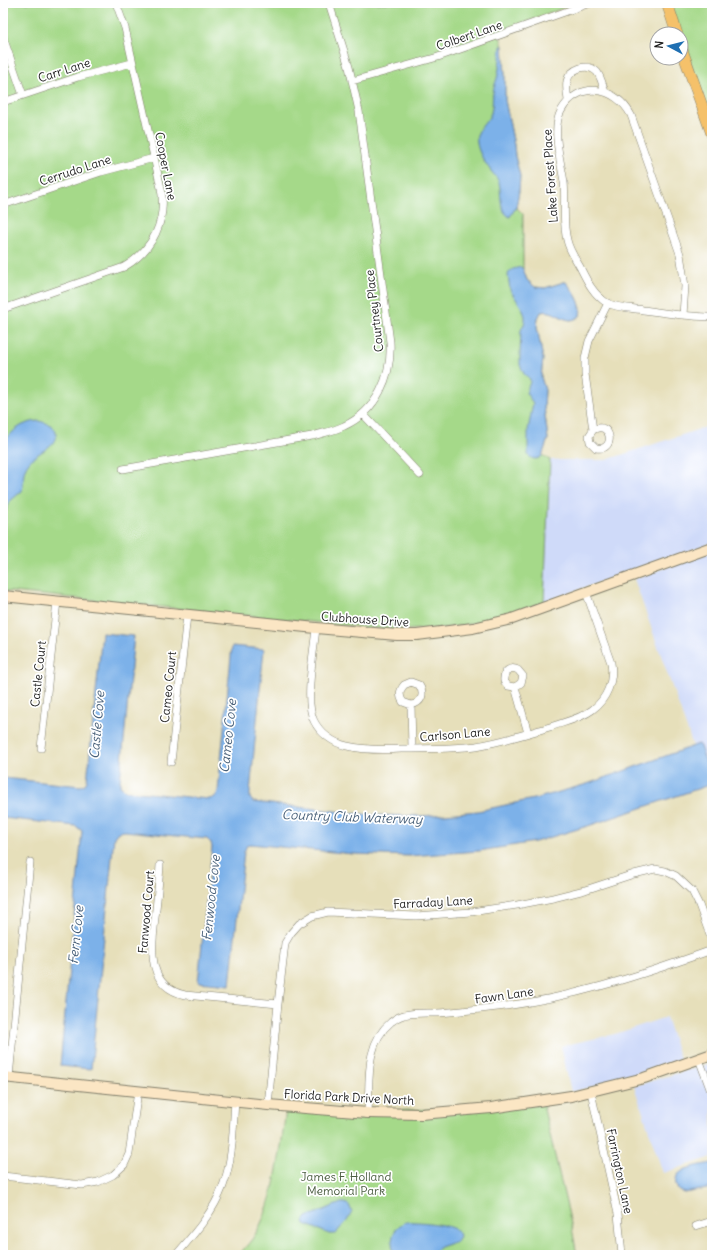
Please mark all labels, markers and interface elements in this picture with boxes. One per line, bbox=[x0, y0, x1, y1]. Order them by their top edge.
street label: Colbert Lane bbox=[434, 17, 504, 53]
north arrow bbox=[649, 26, 689, 66]
text: N bbox=[652, 40, 666, 49]
street label: Carr Lane bbox=[36, 55, 92, 85]
street label: Lake Forest Place bbox=[539, 129, 561, 223]
street label: Cooper Lane bbox=[152, 131, 180, 201]
street label: Cerrudo Lane bbox=[37, 151, 113, 189]
street label: Courtney Place bbox=[362, 269, 386, 353]
street label: Clubhouse Drive bbox=[321, 608, 409, 630]
street label: Castle Court bbox=[27, 640, 49, 708]
street label: Cameo Court bbox=[157, 651, 179, 723]
water label: Castle Cove bbox=[86, 689, 109, 760]
water label: Cameo Cove bbox=[216, 697, 240, 774]
street label: Carlson Lane bbox=[419, 723, 491, 745]
water label: Country Club Waterway bbox=[281, 806, 424, 828]
water label: Fenwood Cove bbox=[198, 854, 224, 942]
street label: Fanwood Court bbox=[135, 870, 157, 954]
street label: Farraday Lane bbox=[393, 892, 473, 912]
water label: Fern Cove bbox=[64, 904, 88, 965]
street label: Fawn Lane bbox=[474, 983, 534, 1007]
street label: Florida Park Drive North bbox=[284, 1086, 415, 1108]
street label: Farrington Lane bbox=[604, 1127, 636, 1215]
park label: James F. Holland Memorial Park bbox=[301, 1169, 391, 1198]

